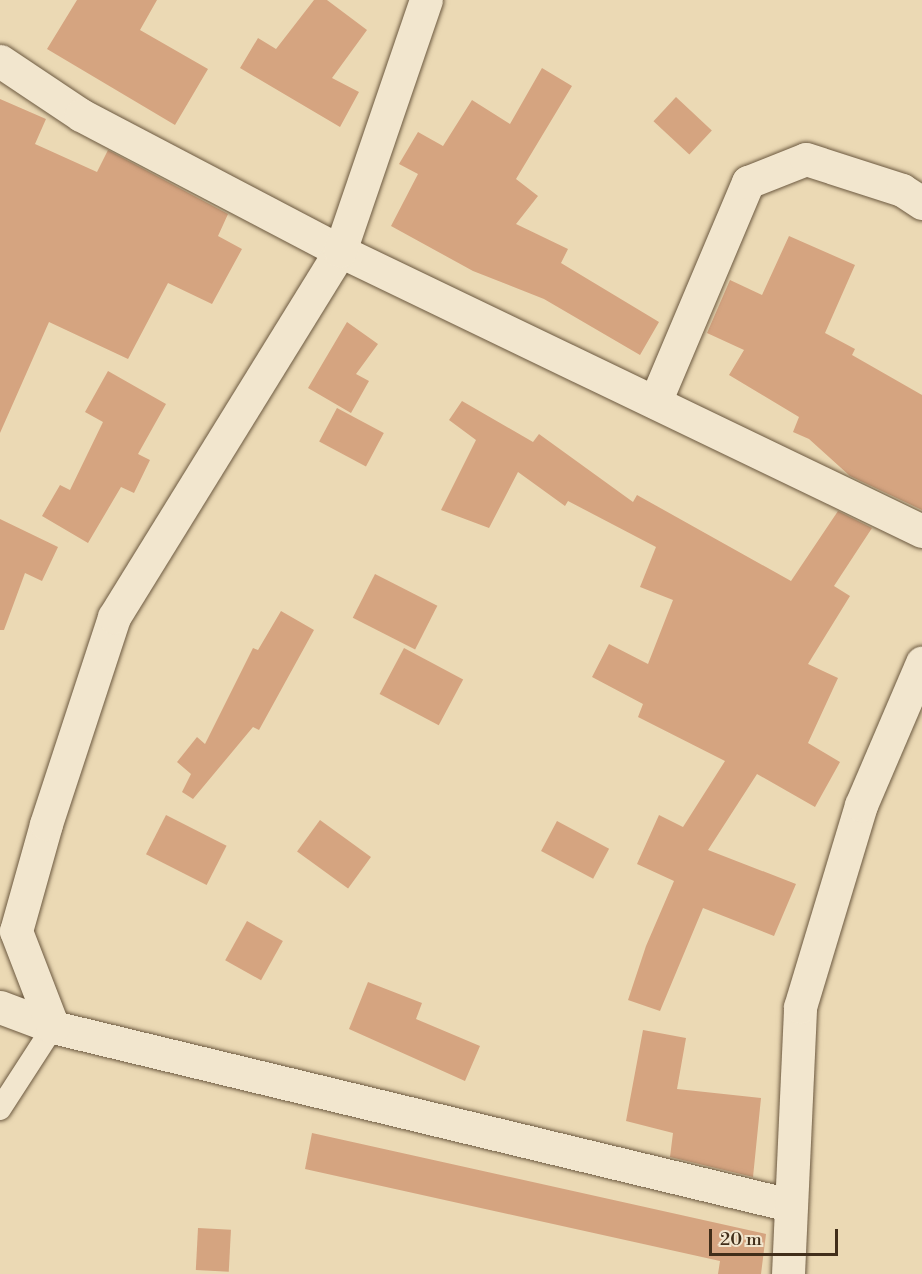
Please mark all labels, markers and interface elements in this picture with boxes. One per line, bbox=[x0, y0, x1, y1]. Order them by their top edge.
scale bar bbox=[712, 1217, 841, 1255]
text: 20 m bbox=[720, 1228, 762, 1251]

